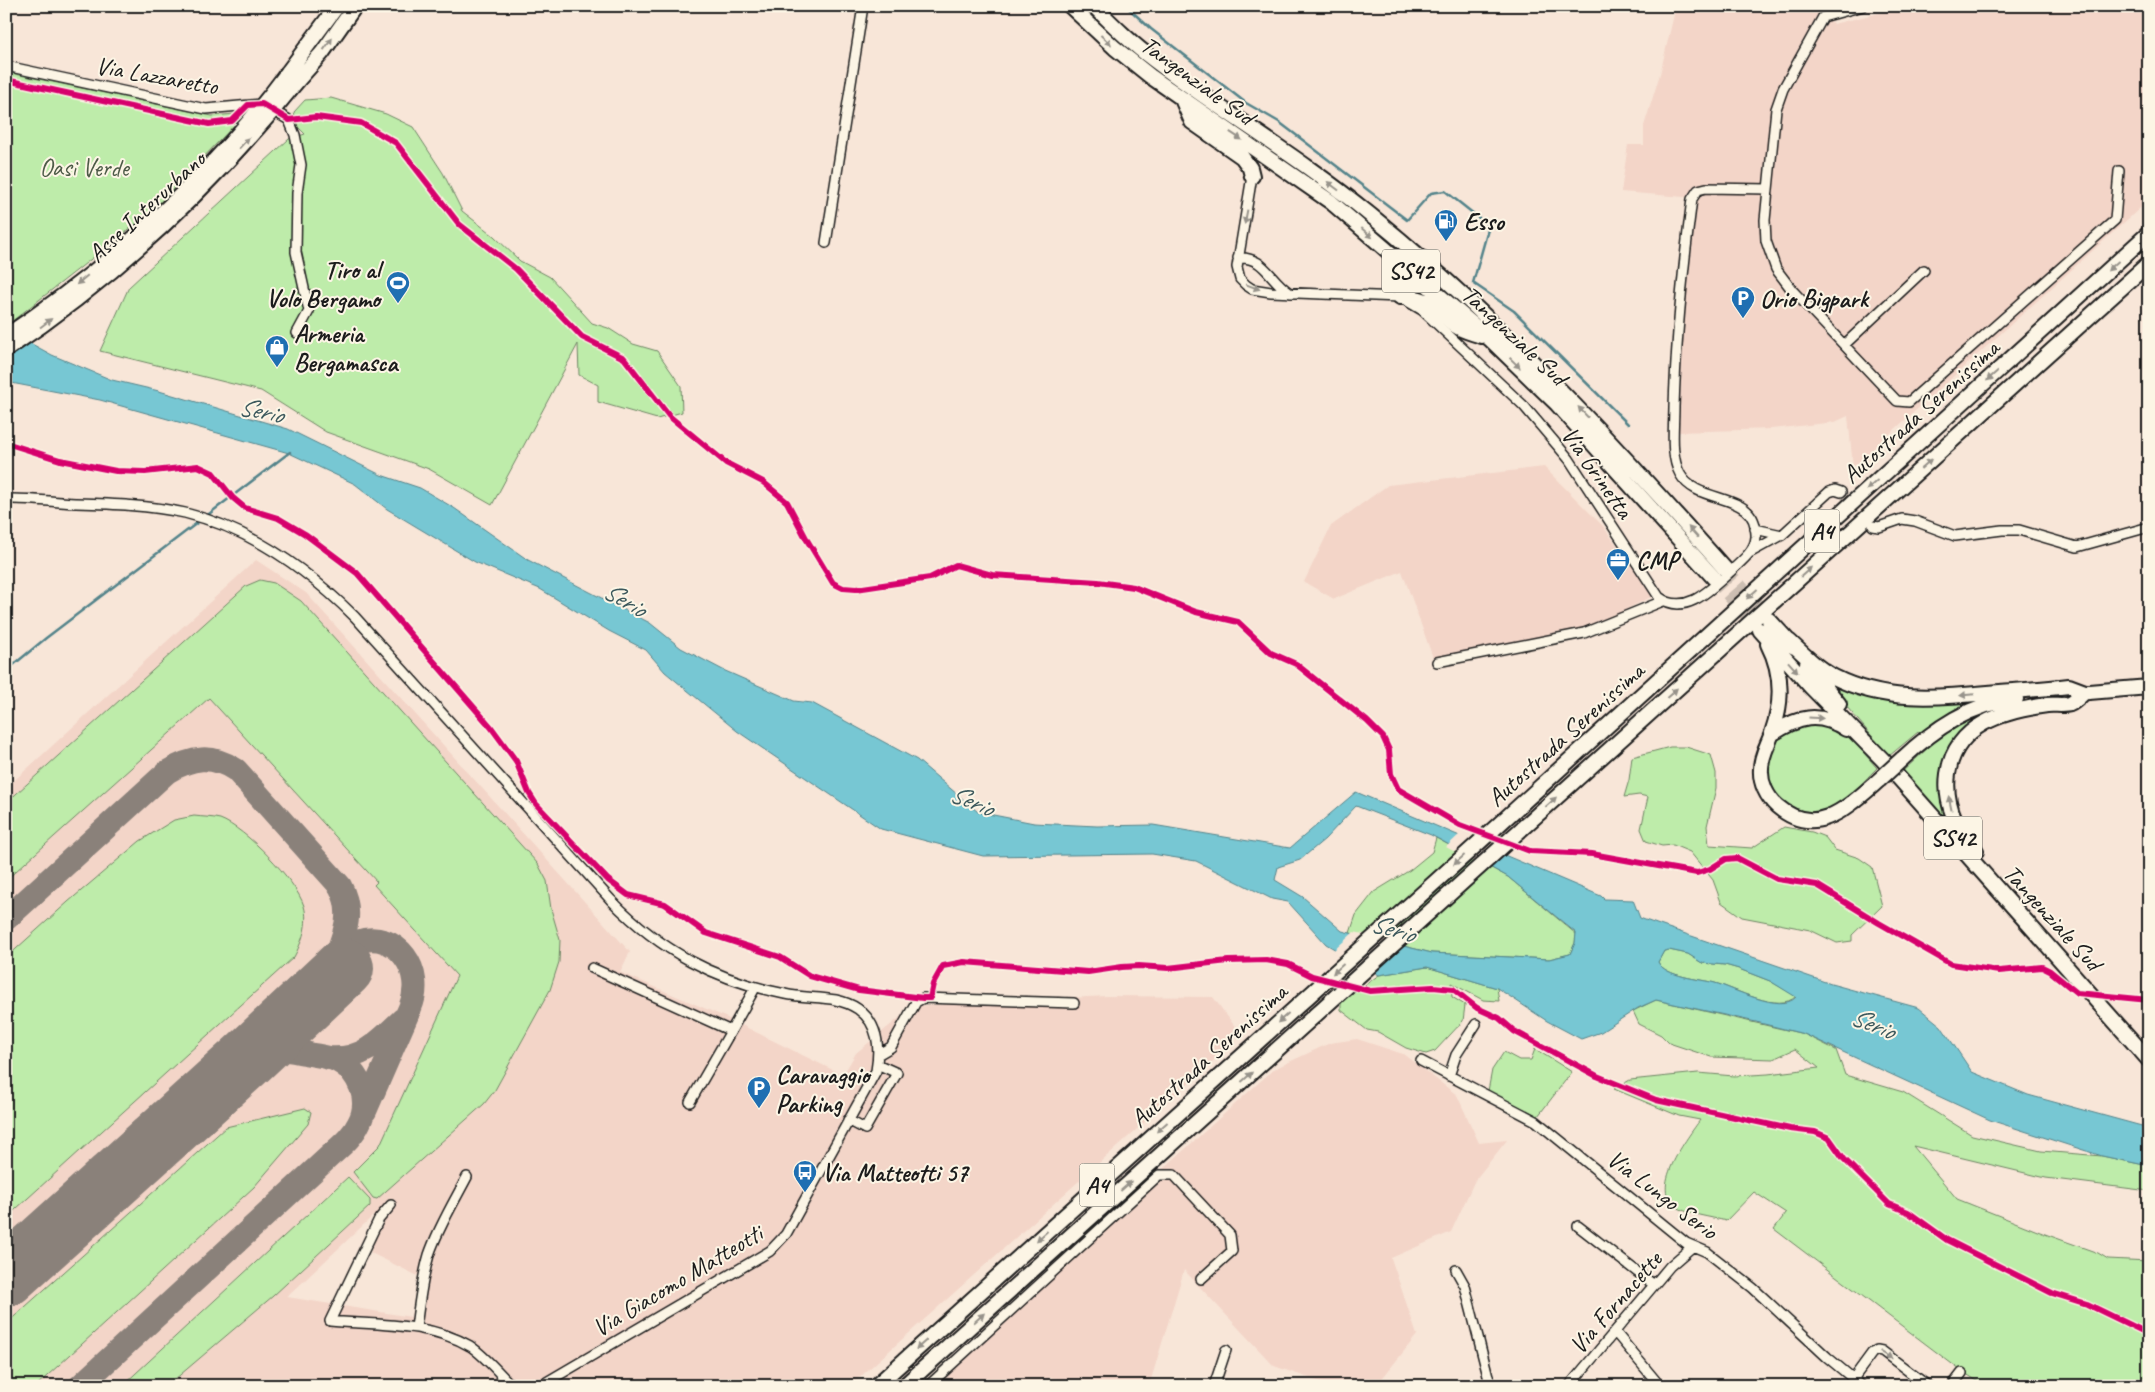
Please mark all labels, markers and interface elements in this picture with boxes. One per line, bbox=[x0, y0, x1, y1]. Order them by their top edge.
street label: Tangenziale Sud bbox=[1134, 29, 1263, 135]
one-way arrow bbox=[1099, 34, 1111, 46]
one-way arrow bbox=[323, 37, 333, 51]
street label: Via Lazzaretto bbox=[93, 50, 221, 103]
one-way arrow bbox=[1229, 131, 1243, 141]
one-way arrow bbox=[238, 138, 250, 150]
street label: Asse Interurbano bbox=[81, 142, 215, 270]
park label: Oasi Verde bbox=[39, 152, 130, 184]
one-way arrow bbox=[1326, 181, 1340, 191]
place label: Esso bbox=[1464, 206, 1506, 238]
fuel station icon: Esso bbox=[1433, 208, 1459, 242]
one-way arrow bbox=[1241, 209, 1249, 225]
one-way arrow bbox=[1360, 227, 1372, 239]
road number: SS42 bbox=[1382, 250, 1440, 292]
place label: Tiro al Volo Bergamo bbox=[266, 254, 385, 315]
one-way arrow bbox=[2107, 260, 2119, 272]
sports icon: Tiro al Volo Bergamo bbox=[385, 270, 411, 304]
one-way arrow bbox=[76, 274, 89, 285]
street label: Tangenziale Sud bbox=[1455, 279, 1576, 395]
one-way arrow bbox=[1246, 283, 1261, 291]
place label: Orio Bigpark bbox=[1760, 283, 1870, 315]
parking icon: Orio Bigpark bbox=[1730, 285, 1756, 319]
one-way arrow bbox=[39, 317, 52, 328]
place label: Armeria Bergamasca bbox=[294, 318, 399, 379]
street label: Autostrada Serenissima bbox=[1835, 331, 2008, 491]
shop icon: Armeria Bergamasca bbox=[264, 334, 290, 368]
one-way arrow bbox=[1509, 357, 1521, 369]
one-way arrow bbox=[1986, 370, 1999, 381]
water label: Serio bbox=[236, 390, 290, 432]
one-way arrow bbox=[1577, 406, 1589, 418]
street label: Via Grinetta bbox=[1554, 420, 1642, 526]
one-way arrow bbox=[1920, 458, 1933, 469]
one-way arrow bbox=[1867, 479, 1879, 491]
road number: A4 bbox=[1804, 510, 1840, 552]
one-way arrow bbox=[1687, 527, 1699, 539]
place label: CMP bbox=[1636, 545, 1682, 577]
office icon: CMP bbox=[1605, 547, 1631, 581]
one-way arrow bbox=[1799, 566, 1811, 578]
water label: Serio bbox=[597, 574, 655, 627]
one-way arrow bbox=[1746, 588, 1758, 600]
street label: Autostrada Serenissima bbox=[1480, 654, 1653, 814]
one-way arrow bbox=[1787, 660, 1799, 672]
one-way arrow bbox=[1665, 687, 1677, 699]
one-way arrow bbox=[1959, 691, 1975, 699]
one-way arrow bbox=[1809, 715, 1825, 723]
water label: Serio bbox=[945, 777, 1002, 826]
one-way arrow bbox=[1945, 795, 1953, 811]
one-way arrow bbox=[1545, 796, 1558, 807]
road number: SS42 bbox=[1924, 816, 1982, 860]
one-way arrow bbox=[1453, 854, 1465, 866]
street label: Tangenziale Sud bbox=[1996, 858, 2111, 980]
water label: Serio bbox=[1367, 907, 1422, 951]
one-way arrow bbox=[1331, 963, 1344, 974]
street label: Autostrada Serenissima bbox=[1123, 975, 1296, 1135]
water label: Serio bbox=[1846, 1000, 1903, 1048]
one-way arrow bbox=[1278, 1012, 1290, 1024]
place label: Caravaggio Parking bbox=[776, 1059, 872, 1120]
one-way arrow bbox=[1240, 1071, 1252, 1083]
parking icon: Caravaggio Parking bbox=[746, 1075, 772, 1109]
one-way arrow bbox=[1157, 1121, 1169, 1133]
street label: Via Lungo Serio bbox=[1601, 1143, 1725, 1247]
place label: Via Matteotti 57 bbox=[822, 1157, 970, 1189]
bus stop icon: Via Matteotti 57 bbox=[792, 1159, 818, 1193]
road number: A4 bbox=[1080, 1164, 1114, 1206]
one-way arrow bbox=[1120, 1180, 1133, 1191]
street label: Via Giacomo Matteotti bbox=[587, 1216, 771, 1344]
one-way arrow bbox=[1036, 1230, 1048, 1242]
street label: Via Fornacette bbox=[1562, 1243, 1670, 1361]
one-way arrow bbox=[973, 1312, 985, 1324]
one-way arrow bbox=[915, 1339, 928, 1350]
one-way arrow bbox=[1880, 1351, 1893, 1360]

